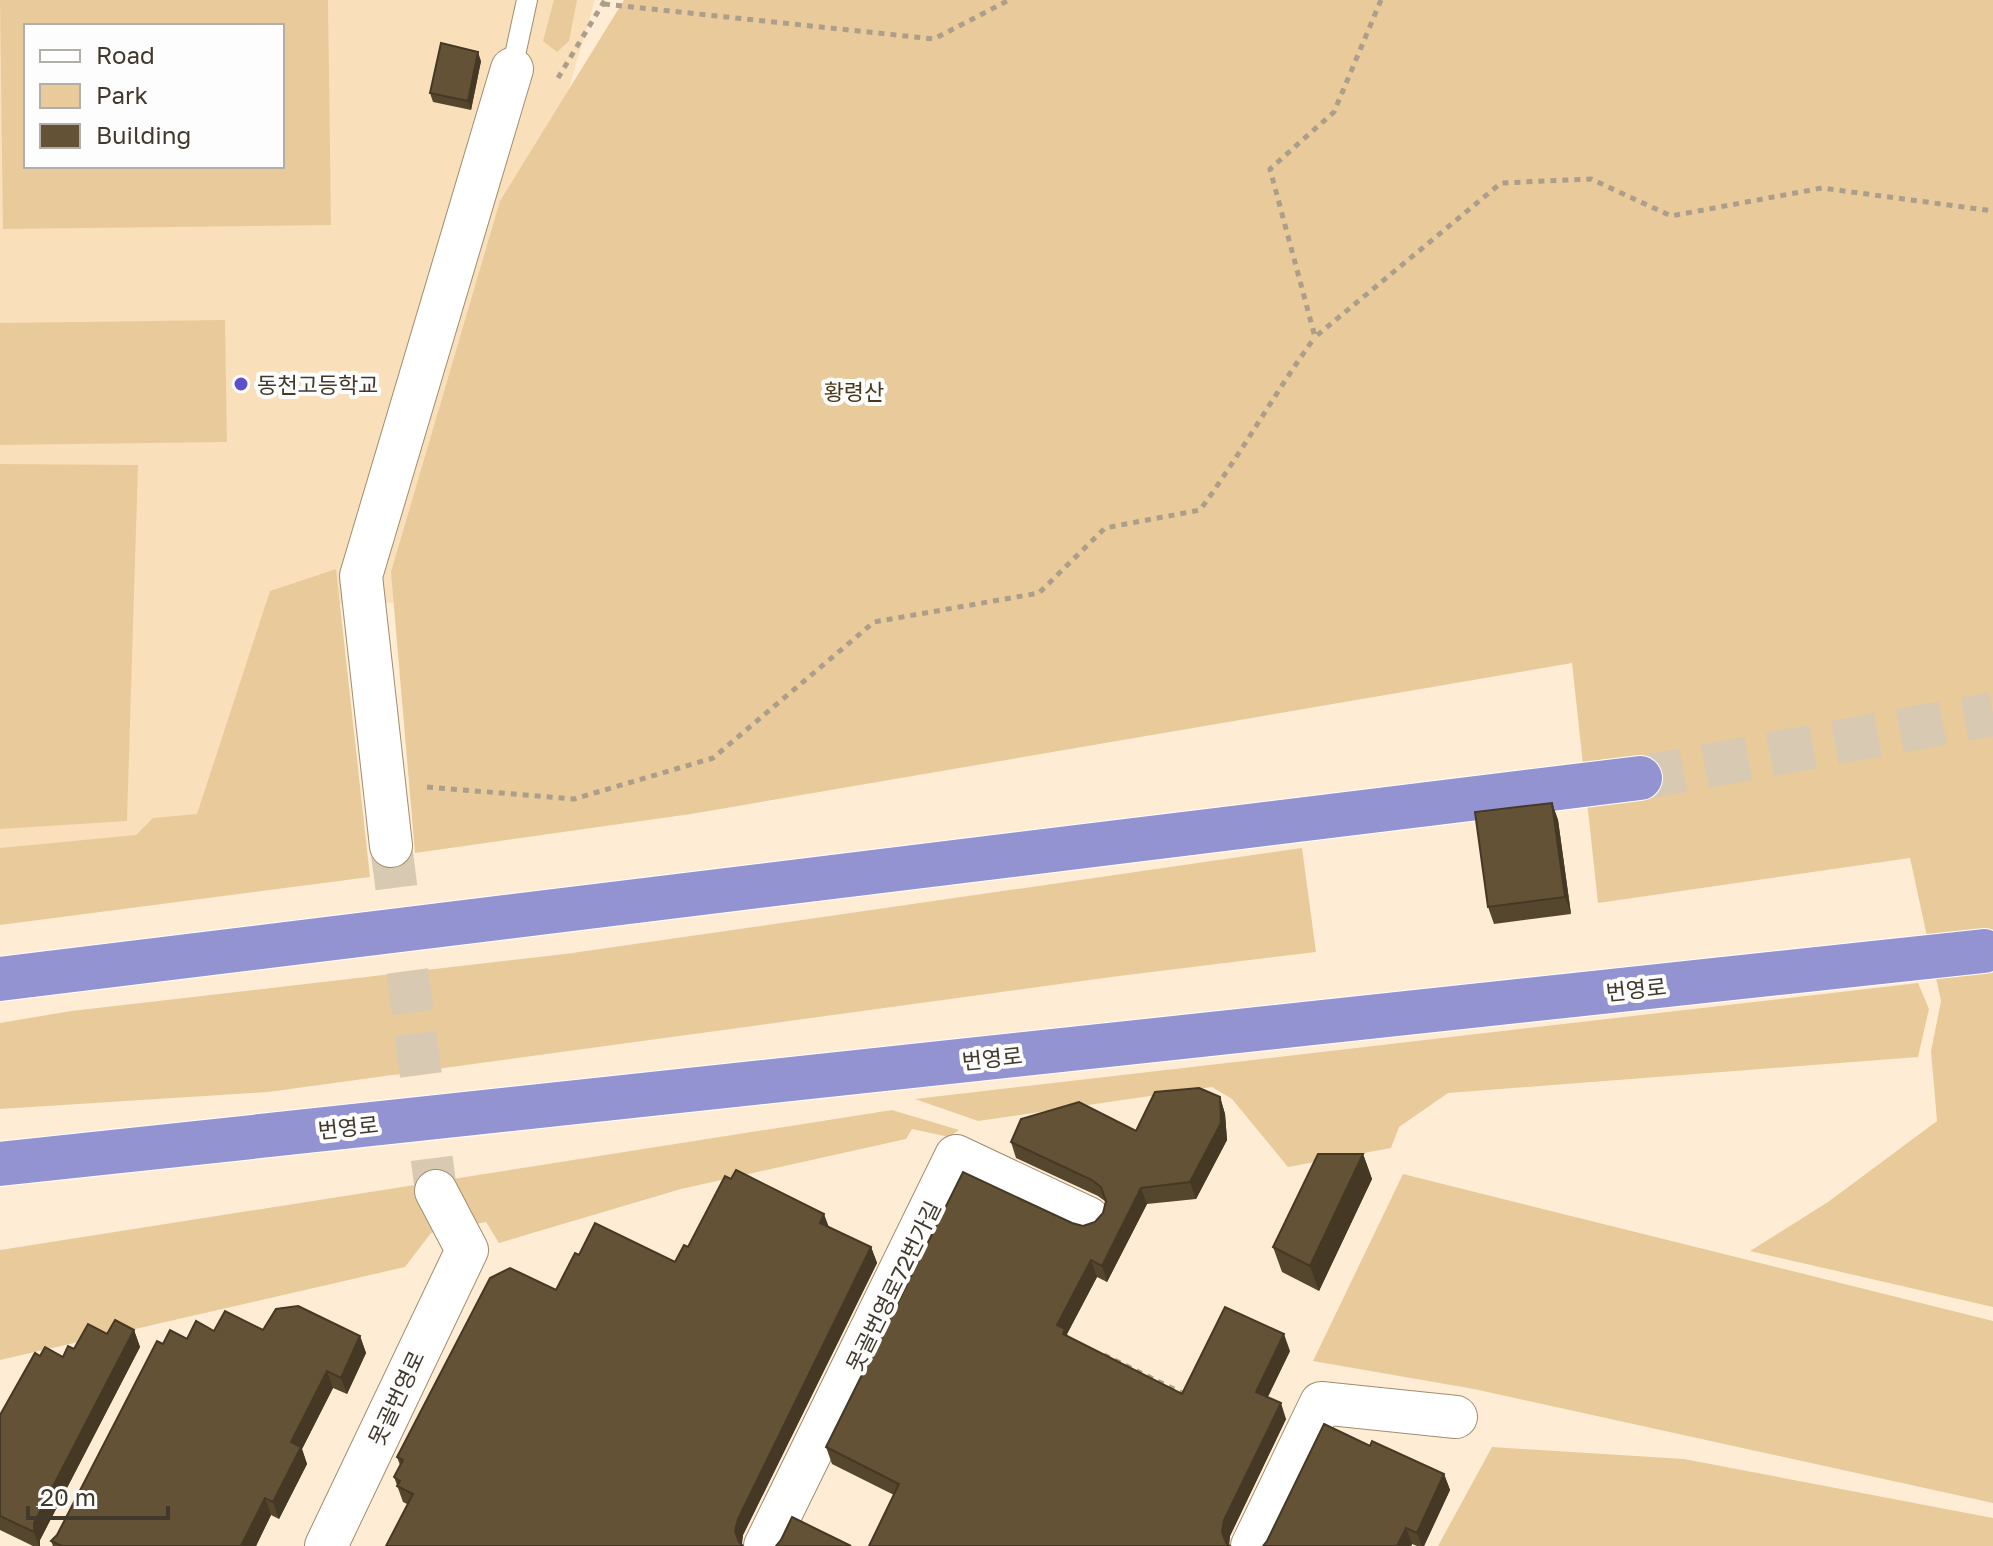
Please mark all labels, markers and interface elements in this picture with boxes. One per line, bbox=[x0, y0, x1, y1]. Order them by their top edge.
legend bbox=[24, 24, 284, 168]
text: Road bbox=[96, 40, 155, 69]
text: Park bbox=[96, 80, 148, 109]
text: Building bbox=[96, 120, 191, 149]
place label: 동천고등학교 bbox=[257, 371, 378, 398]
marker: 동천고등학교 bbox=[232, 375, 250, 393]
park label: 황령산 bbox=[824, 378, 884, 405]
street label: 번영로 bbox=[1604, 972, 1668, 1006]
street label: 번영로 bbox=[960, 1041, 1024, 1075]
street label: 번영로 bbox=[316, 1110, 380, 1144]
street label: 못골번영로72번가길 bbox=[840, 1196, 946, 1376]
street label: 못골번영로 bbox=[362, 1346, 430, 1450]
scale bar bbox=[28, 1470, 168, 1520]
text: 20 m bbox=[40, 1482, 96, 1511]

